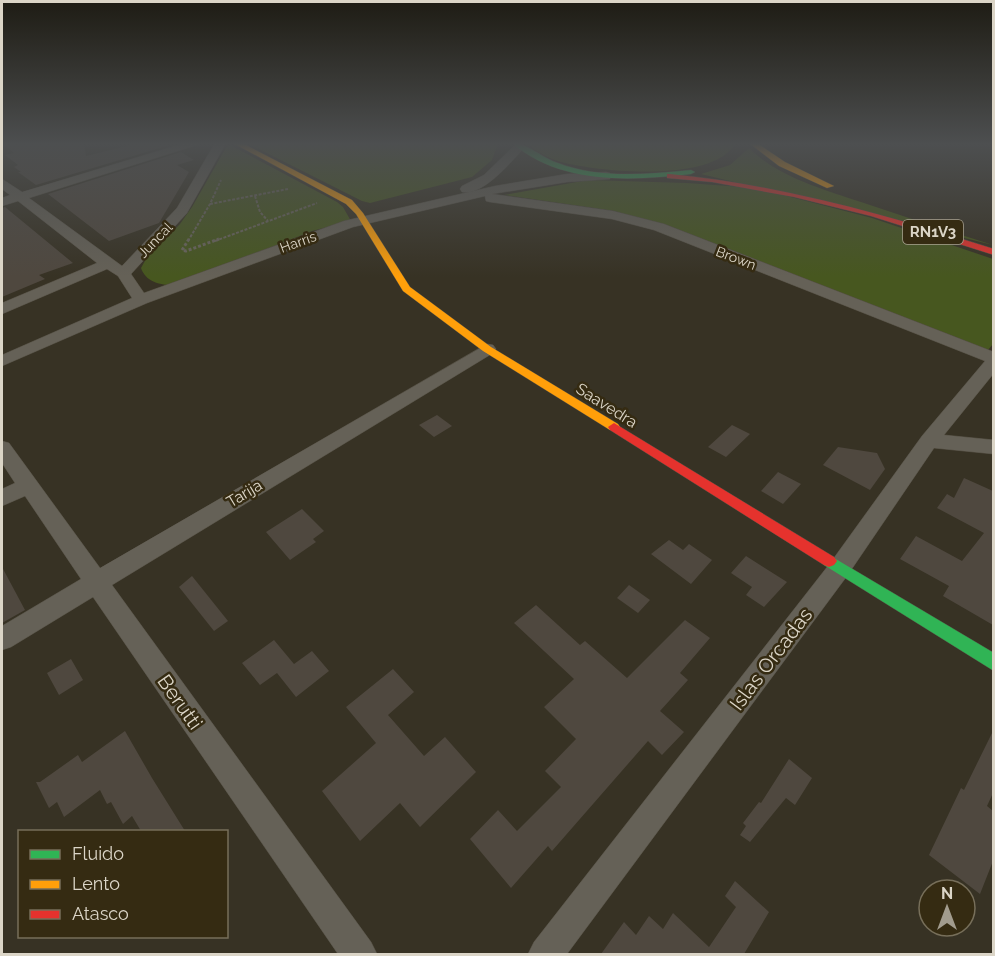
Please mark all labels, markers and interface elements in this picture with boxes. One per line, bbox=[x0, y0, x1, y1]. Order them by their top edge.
street label: Juncal bbox=[135, 219, 176, 261]
road number: RN1V3 bbox=[903, 220, 963, 244]
street label: Harris bbox=[278, 228, 319, 256]
street label: Brown bbox=[714, 243, 758, 273]
street label: Saavedra bbox=[573, 379, 641, 432]
street label: Tarija bbox=[223, 475, 266, 511]
street label: Islas Orcadas bbox=[725, 603, 817, 715]
street label: Berutti bbox=[152, 670, 208, 734]
legend bbox=[18, 830, 228, 938]
text: Fluido bbox=[72, 843, 124, 864]
text: Lento bbox=[72, 873, 120, 894]
north arrow bbox=[917, 878, 977, 938]
text: N bbox=[941, 884, 953, 903]
text: Atasco bbox=[72, 903, 129, 924]

